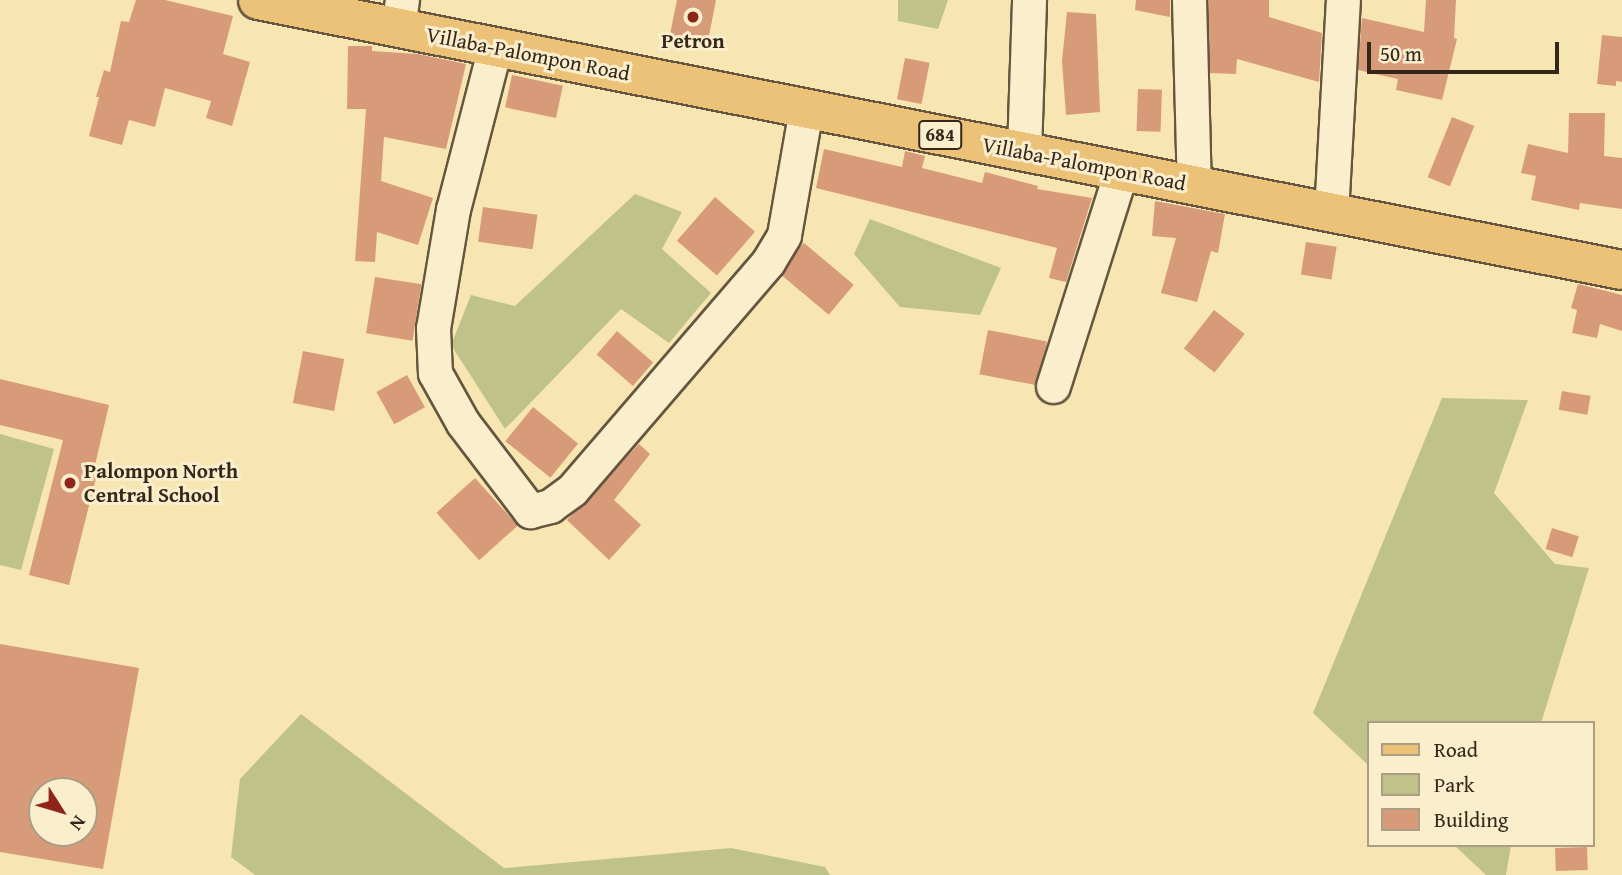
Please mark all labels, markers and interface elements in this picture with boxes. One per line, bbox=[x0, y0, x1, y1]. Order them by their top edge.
marker: Petron bbox=[685, 9, 701, 25]
street label: Villaba-Palompon Road bbox=[424, 22, 632, 86]
place label: Petron bbox=[661, 28, 725, 54]
scale bar bbox=[1370, 28, 1562, 72]
text: 50 m bbox=[1380, 38, 1422, 69]
road number: 684 bbox=[917, 119, 963, 150]
street label: Villaba-Palompon Road bbox=[980, 132, 1188, 196]
place label: Palompon North Central School bbox=[84, 458, 238, 508]
marker: Palompon North Central School bbox=[62, 475, 78, 491]
legend bbox=[1366, 721, 1594, 847]
text: Road bbox=[1434, 734, 1478, 765]
text: Park bbox=[1434, 769, 1475, 800]
north arrow bbox=[28, 777, 98, 847]
text: Building bbox=[1434, 804, 1508, 835]
text: N bbox=[63, 810, 93, 837]

